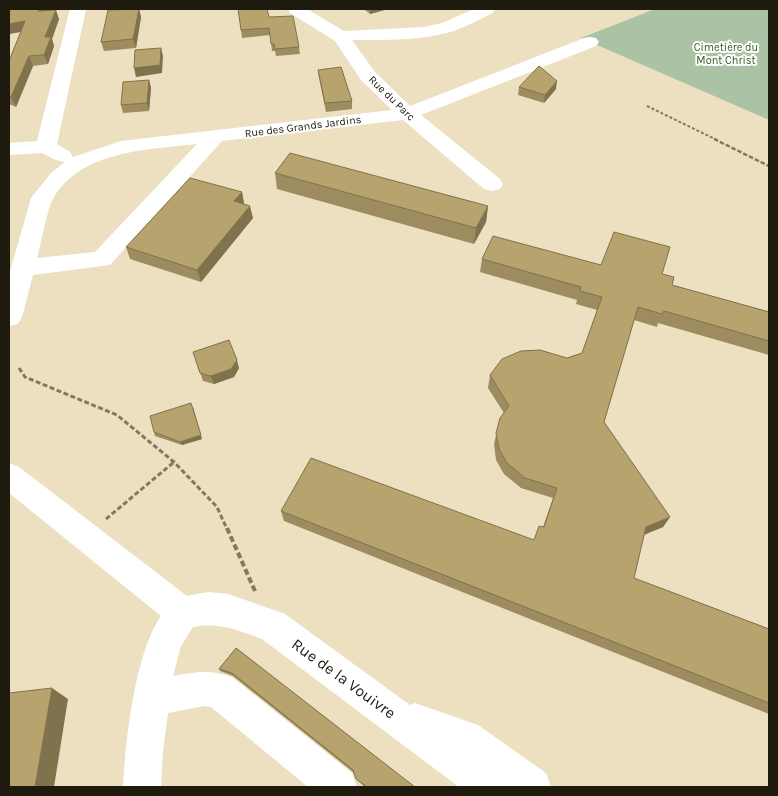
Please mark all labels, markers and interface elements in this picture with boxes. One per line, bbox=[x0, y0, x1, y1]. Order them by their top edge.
park label: Cimetière du Mont Christ bbox=[694, 41, 758, 67]
street label: Rue du Parc bbox=[366, 73, 418, 124]
street label: Rue des Grands Jardins bbox=[244, 113, 362, 140]
street label: Rue de la Vouivre bbox=[288, 634, 399, 722]

